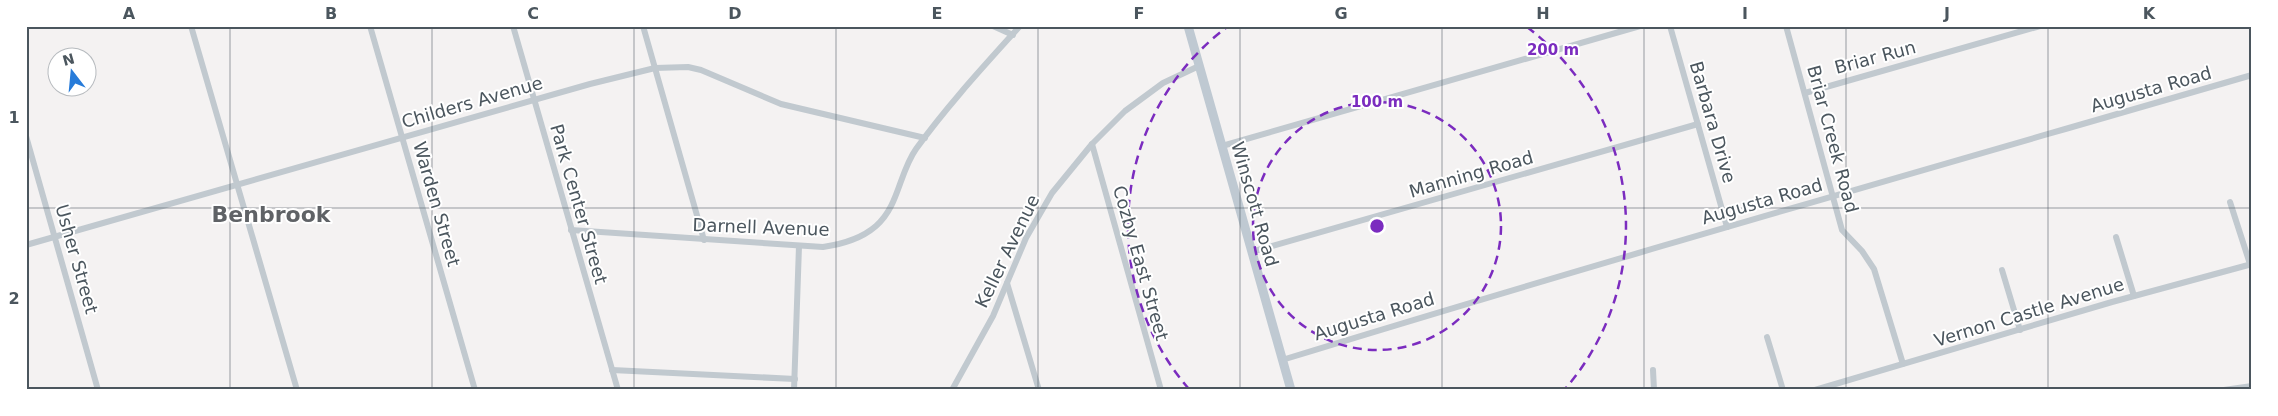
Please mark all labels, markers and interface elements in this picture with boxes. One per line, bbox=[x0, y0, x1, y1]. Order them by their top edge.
text: A bbox=[123, 4, 136, 23]
text: B bbox=[325, 4, 337, 23]
text: C bbox=[527, 4, 539, 23]
text: D bbox=[728, 4, 742, 23]
text: E bbox=[932, 4, 942, 23]
text: F bbox=[1134, 4, 1144, 23]
text: G bbox=[1334, 4, 1348, 23]
text: H bbox=[1536, 4, 1550, 23]
text: I bbox=[1742, 4, 1748, 23]
text: J bbox=[1943, 4, 1950, 23]
text: K bbox=[2143, 4, 2156, 23]
street label: Briar Run bbox=[1832, 36, 1918, 78]
text: 200 m bbox=[1527, 41, 1579, 59]
north arrow bbox=[48, 48, 98, 98]
text: N bbox=[61, 50, 76, 69]
street label: Barbara Drive bbox=[1686, 59, 1740, 185]
street label: Augusta Road bbox=[2088, 62, 2214, 116]
street label: Briar Creek Road bbox=[1803, 63, 1863, 215]
street label: Childers Avenue bbox=[399, 72, 545, 132]
text: 100 m bbox=[1351, 93, 1403, 111]
text: 1 bbox=[8, 108, 20, 127]
street label: Park Center Street bbox=[546, 122, 612, 286]
street label: Warden Street bbox=[409, 139, 465, 269]
street label: Winscott Road bbox=[1227, 139, 1283, 269]
street label: Manning Road bbox=[1407, 146, 1535, 202]
street label: Augusta Road bbox=[1699, 174, 1825, 228]
street label: Cozby East Street bbox=[1109, 183, 1173, 343]
street label: Keller Avenue bbox=[971, 191, 1043, 311]
street label: Usher Street bbox=[51, 202, 103, 316]
district label: Benbrook bbox=[212, 202, 332, 227]
street label: Darnell Avenue bbox=[692, 214, 830, 240]
centre of rings bbox=[1368, 217, 1386, 235]
street label: Vernon Castle Avenue bbox=[1932, 273, 2126, 351]
street label: Augusta Road bbox=[1311, 288, 1437, 344]
text: 2 bbox=[8, 289, 20, 308]

